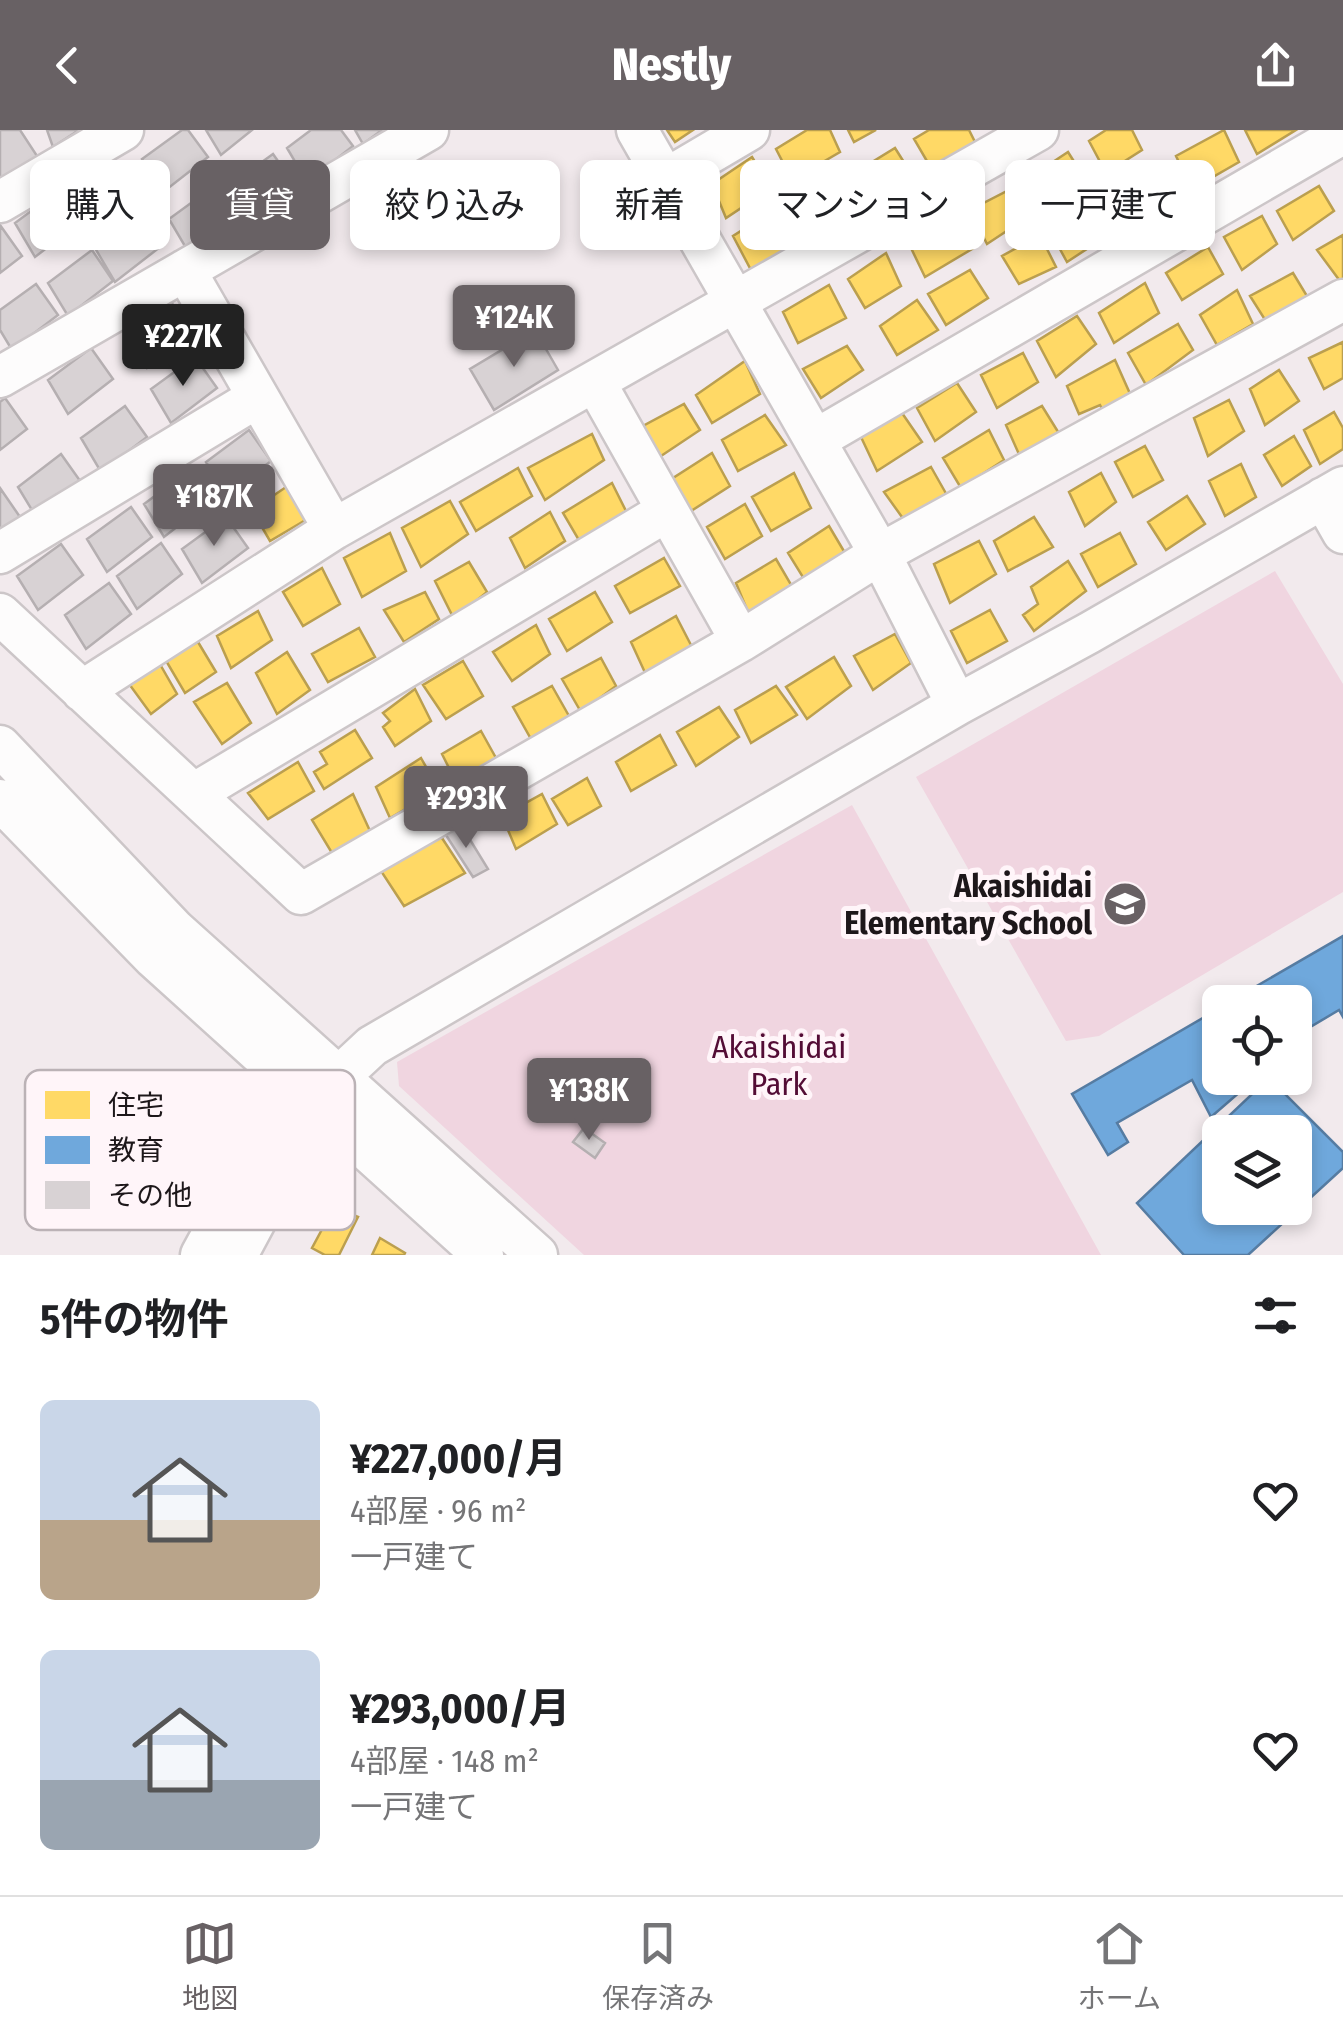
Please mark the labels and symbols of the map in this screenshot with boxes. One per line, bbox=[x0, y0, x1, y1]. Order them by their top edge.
pin: ¥124K bbox=[444, 285, 584, 370]
pin: ¥227K bbox=[113, 304, 253, 389]
pin: ¥187K bbox=[144, 464, 284, 549]
pin: ¥293K bbox=[396, 766, 536, 851]
place label: Akaishidai Elementary School bbox=[844, 867, 1092, 942]
school or university icon: Akaishidai Elementary School bbox=[1102, 881, 1148, 927]
park label: Akaishidai Park bbox=[712, 1028, 846, 1103]
pin: ¥138K bbox=[519, 1058, 659, 1143]
legend bbox=[25, 1070, 355, 1230]
text: 住宅 bbox=[108, 1089, 164, 1122]
text: 教育 bbox=[108, 1134, 164, 1167]
text: その他 bbox=[108, 1179, 192, 1212]

